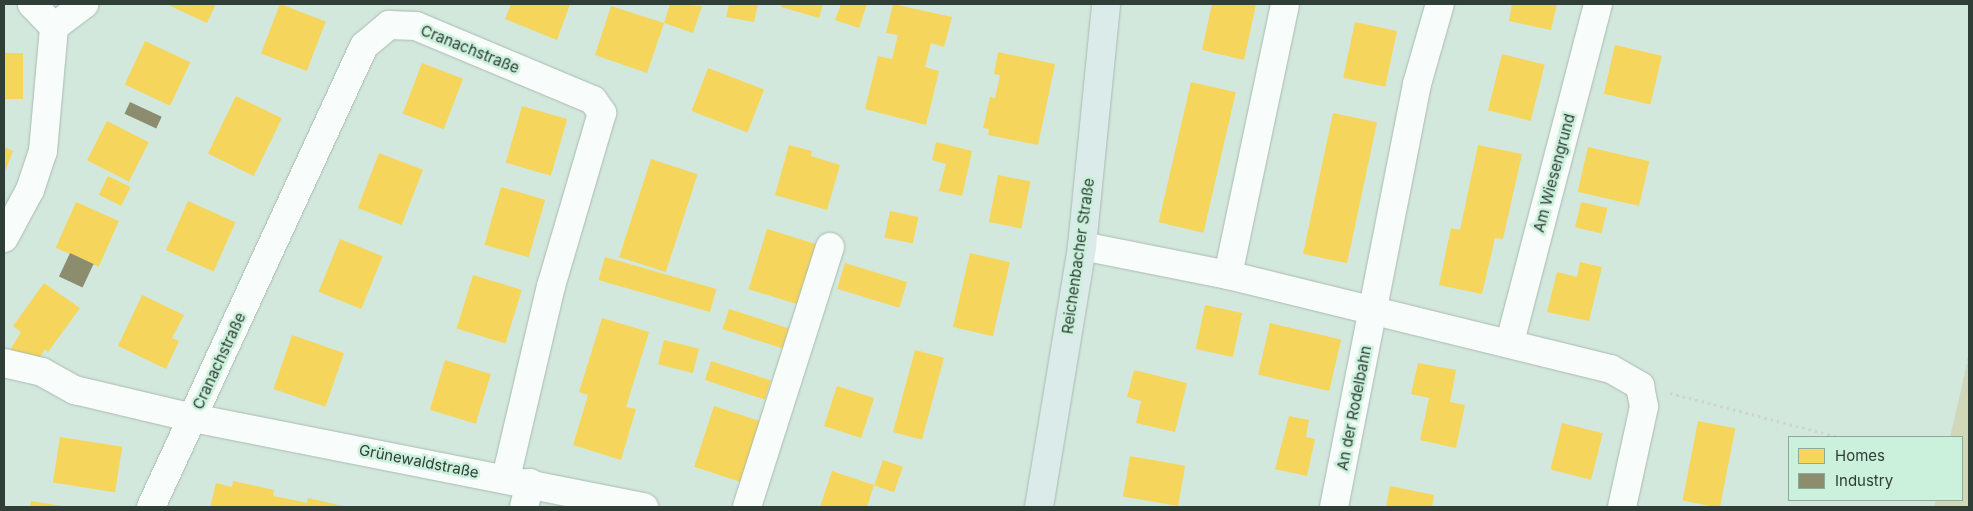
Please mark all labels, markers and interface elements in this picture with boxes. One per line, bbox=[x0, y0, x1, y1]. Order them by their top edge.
street label: Cranachstraße bbox=[418, 21, 522, 77]
street label: Am Wiesengrund bbox=[1529, 112, 1579, 234]
street label: Reichenbacher Straße bbox=[1058, 177, 1098, 335]
street label: Cranachstraße bbox=[189, 310, 249, 412]
street label: An der Rodelbahn bbox=[1333, 344, 1375, 472]
legend bbox=[1788, 436, 1963, 501]
street label: Grünewaldstraße bbox=[358, 441, 480, 481]
text: Homes bbox=[1835, 446, 1885, 465]
text: Industry bbox=[1835, 471, 1893, 490]

